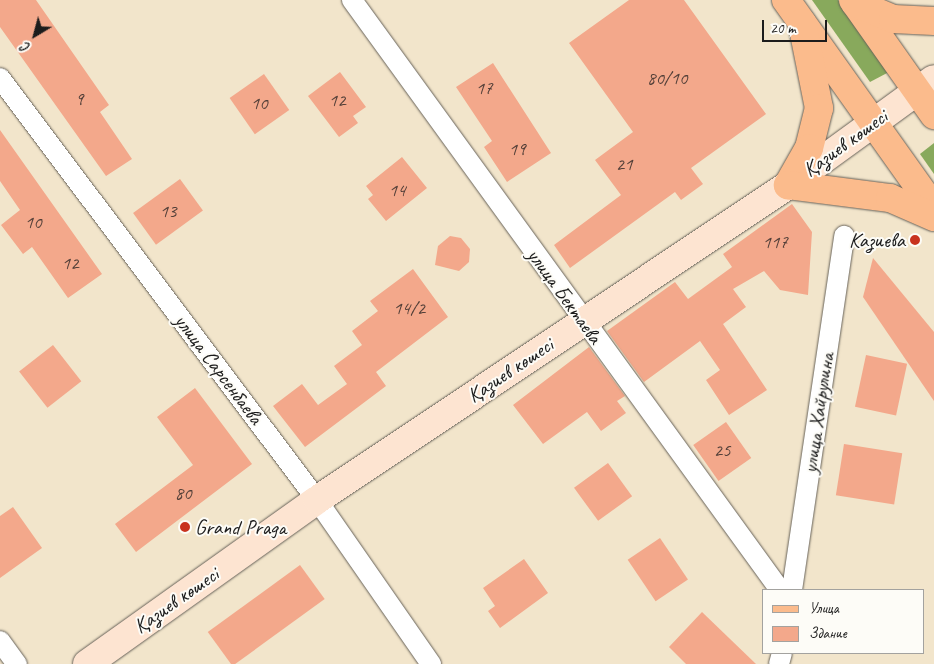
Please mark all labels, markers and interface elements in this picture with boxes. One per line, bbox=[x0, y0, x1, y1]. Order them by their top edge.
north arrow bbox=[10, 10, 60, 60]
scale bar bbox=[764, 10, 829, 42]
text: 20 m bbox=[770, 19, 796, 38]
text: С bbox=[18, 39, 34, 56]
house number: 80/10 bbox=[647, 68, 687, 90]
house number: 17 bbox=[475, 78, 493, 100]
house number: 9 bbox=[75, 89, 83, 111]
house number: 12 bbox=[328, 90, 346, 112]
house number: 10 bbox=[250, 93, 268, 115]
street label: Қазиев көшесі bbox=[798, 104, 892, 182]
house number: 19 bbox=[508, 139, 526, 161]
house number: 21 bbox=[615, 154, 633, 176]
house number: 14 bbox=[388, 180, 406, 202]
house number: 13 bbox=[159, 201, 177, 223]
house number: 10 bbox=[24, 212, 42, 234]
place label: Казиева bbox=[849, 227, 905, 253]
house number: 117 bbox=[762, 232, 788, 254]
marker: Казиева bbox=[909, 234, 921, 246]
street label: улица Бектаева bbox=[521, 242, 609, 350]
house number: 12 bbox=[61, 253, 79, 275]
house number: 14/2 bbox=[393, 298, 425, 320]
street label: улица Сарсенбаева bbox=[169, 309, 269, 429]
street label: Қазиев көшесі bbox=[462, 332, 558, 408]
street label: улица Хайрулина bbox=[797, 351, 839, 475]
house number: 25 bbox=[713, 440, 731, 462]
house number: 80 bbox=[174, 483, 192, 505]
place label: Grand Praga bbox=[195, 514, 287, 540]
marker: Grand Praga bbox=[179, 521, 191, 533]
street label: Қазиев көшесі bbox=[128, 561, 224, 639]
legend bbox=[762, 589, 924, 654]
text: Улица bbox=[809, 599, 839, 618]
text: Здание bbox=[809, 624, 847, 643]

